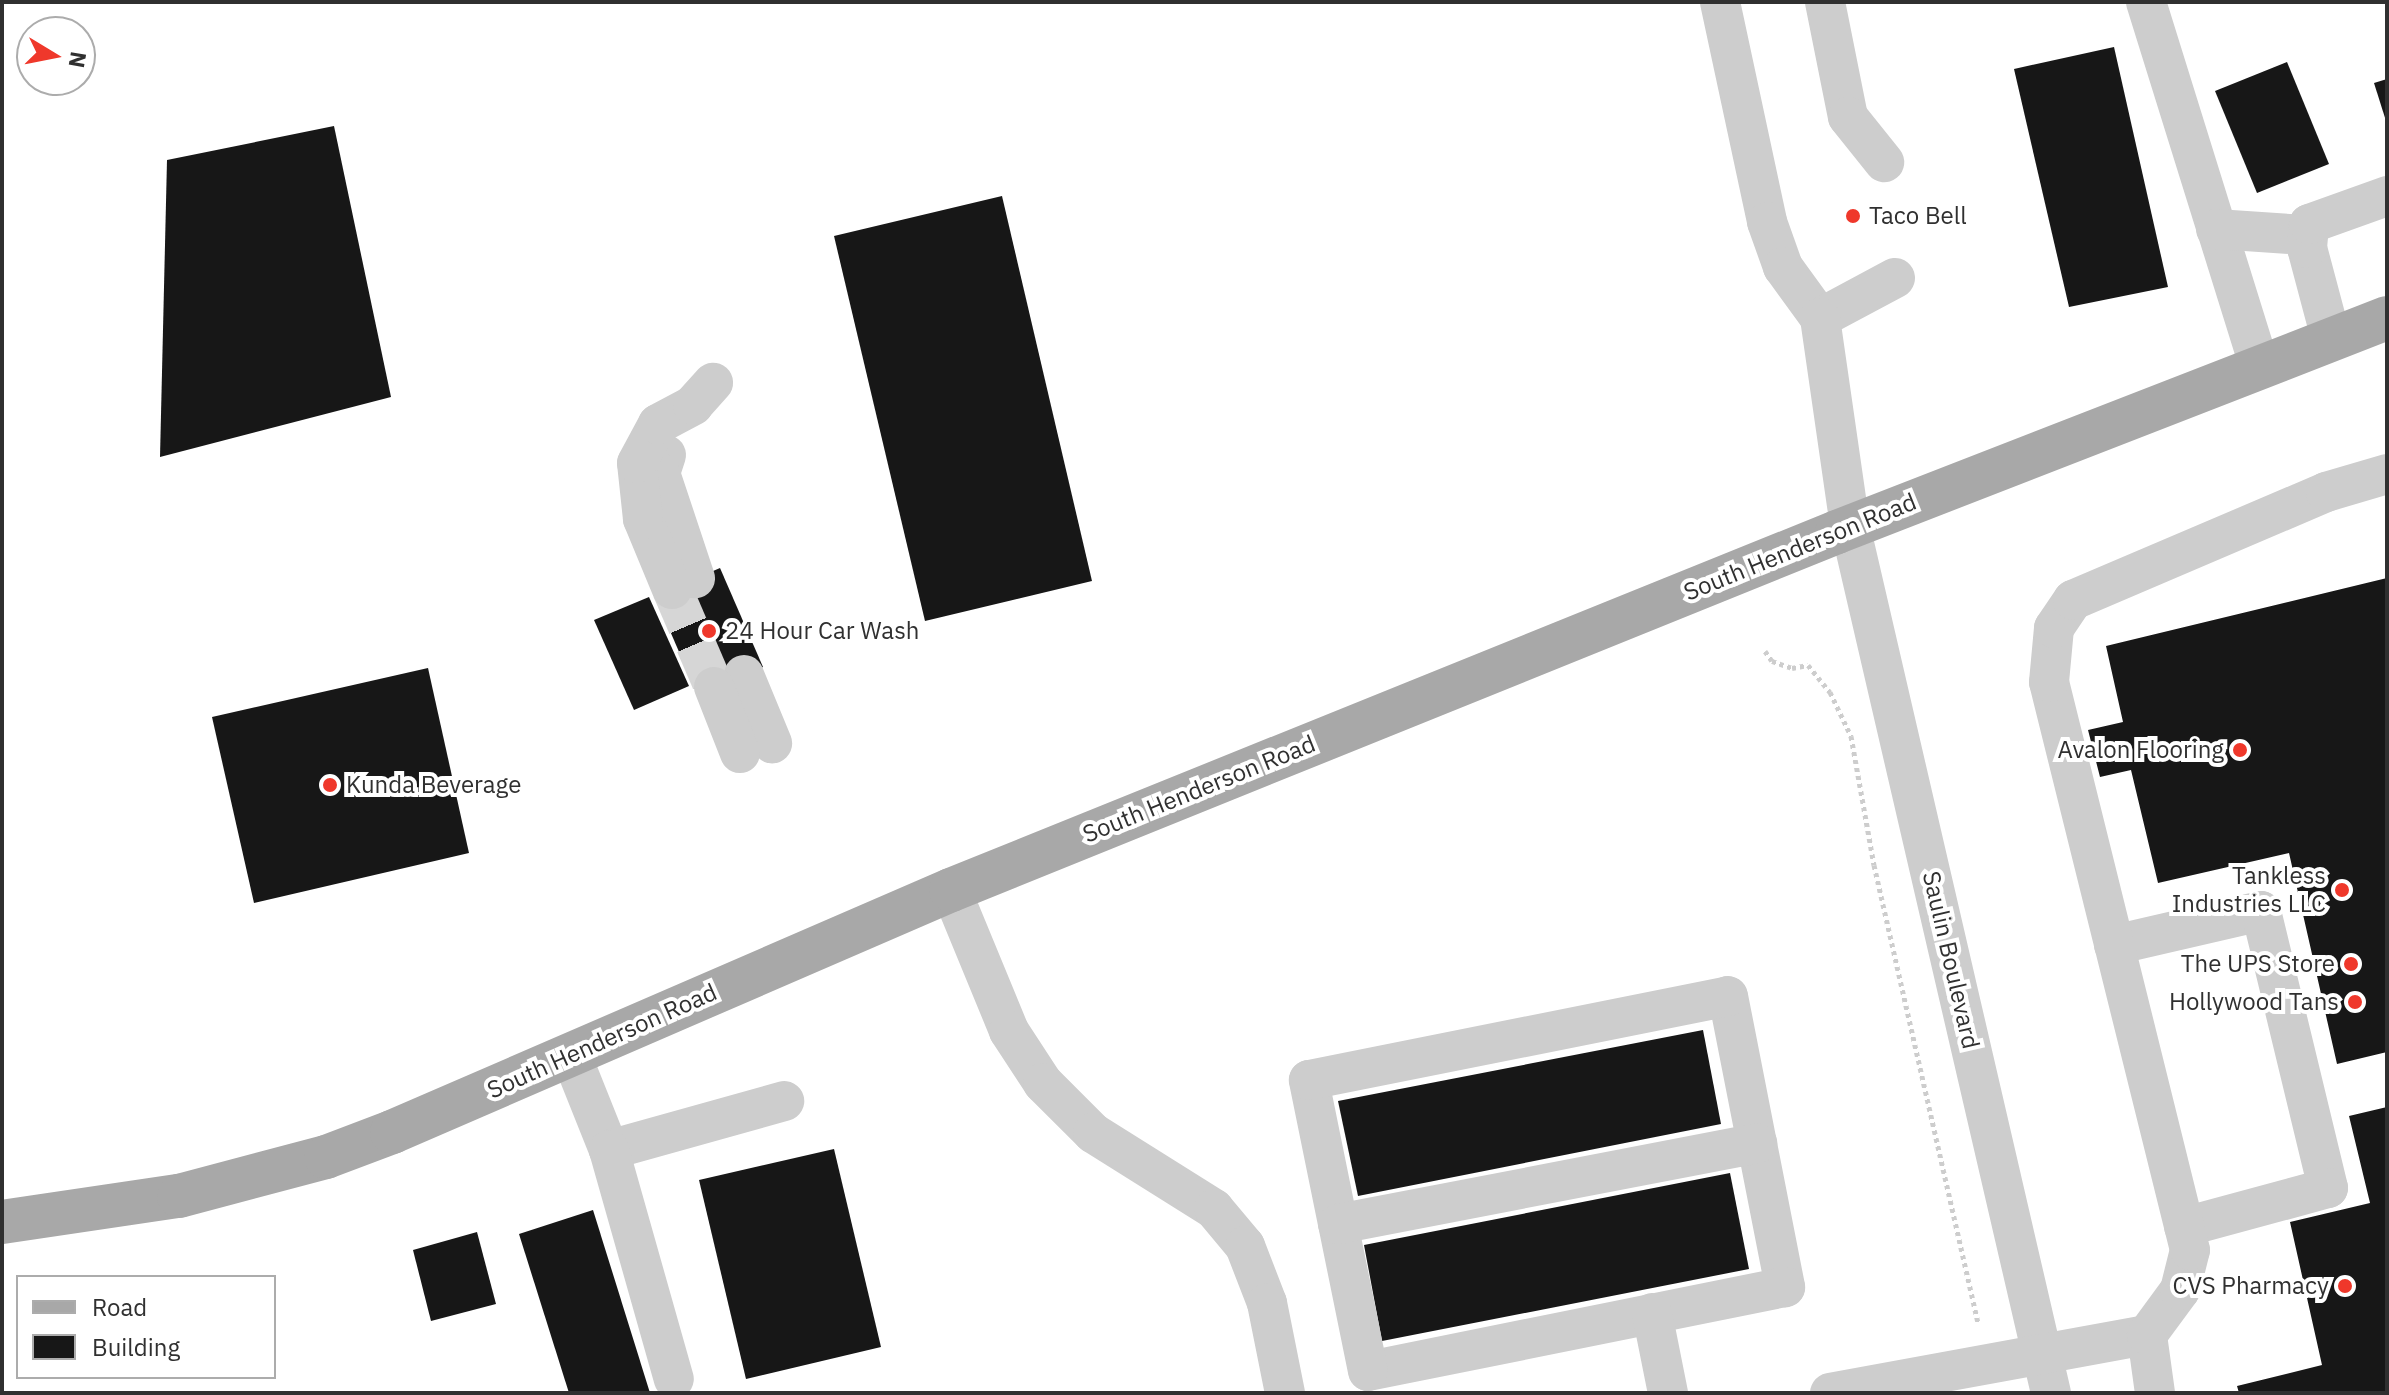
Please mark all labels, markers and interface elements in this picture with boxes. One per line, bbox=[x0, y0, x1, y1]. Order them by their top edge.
north arrow bbox=[16, 16, 96, 96]
text: N bbox=[62, 50, 94, 70]
place label: Taco Bell bbox=[1869, 202, 1967, 230]
marker: Taco Bell bbox=[1844, 207, 1862, 225]
street label: South Henderson Road bbox=[1680, 487, 1920, 607]
place label: 24 Hour Car Wash bbox=[725, 617, 919, 645]
marker: 24 Hour Car Wash bbox=[700, 622, 718, 640]
street label: South Henderson Road bbox=[1079, 729, 1319, 849]
place label: Avalon Flooring bbox=[2057, 736, 2224, 764]
marker: Avalon Flooring bbox=[2231, 741, 2249, 759]
place label: Kunda Beverage bbox=[346, 771, 521, 799]
marker: Kunda Beverage bbox=[321, 776, 339, 794]
place label: Tankless Industries LLC bbox=[2172, 862, 2326, 918]
street label: Saulin Boulevard bbox=[1917, 868, 1985, 1052]
marker: Tankless Industries LLC bbox=[2333, 881, 2351, 899]
place label: The UPS Store bbox=[2181, 950, 2335, 978]
marker: The UPS Store bbox=[2342, 955, 2360, 973]
street label: South Henderson Road bbox=[483, 977, 721, 1105]
place label: Hollywood Tans bbox=[2169, 988, 2339, 1016]
marker: Hollywood Tans bbox=[2346, 993, 2364, 1011]
place label: CVS Pharmacy bbox=[2172, 1272, 2329, 1300]
legend bbox=[16, 1275, 276, 1379]
marker: CVS Pharmacy bbox=[2336, 1277, 2354, 1295]
text: Road bbox=[92, 1291, 147, 1323]
text: Building bbox=[92, 1331, 180, 1363]

